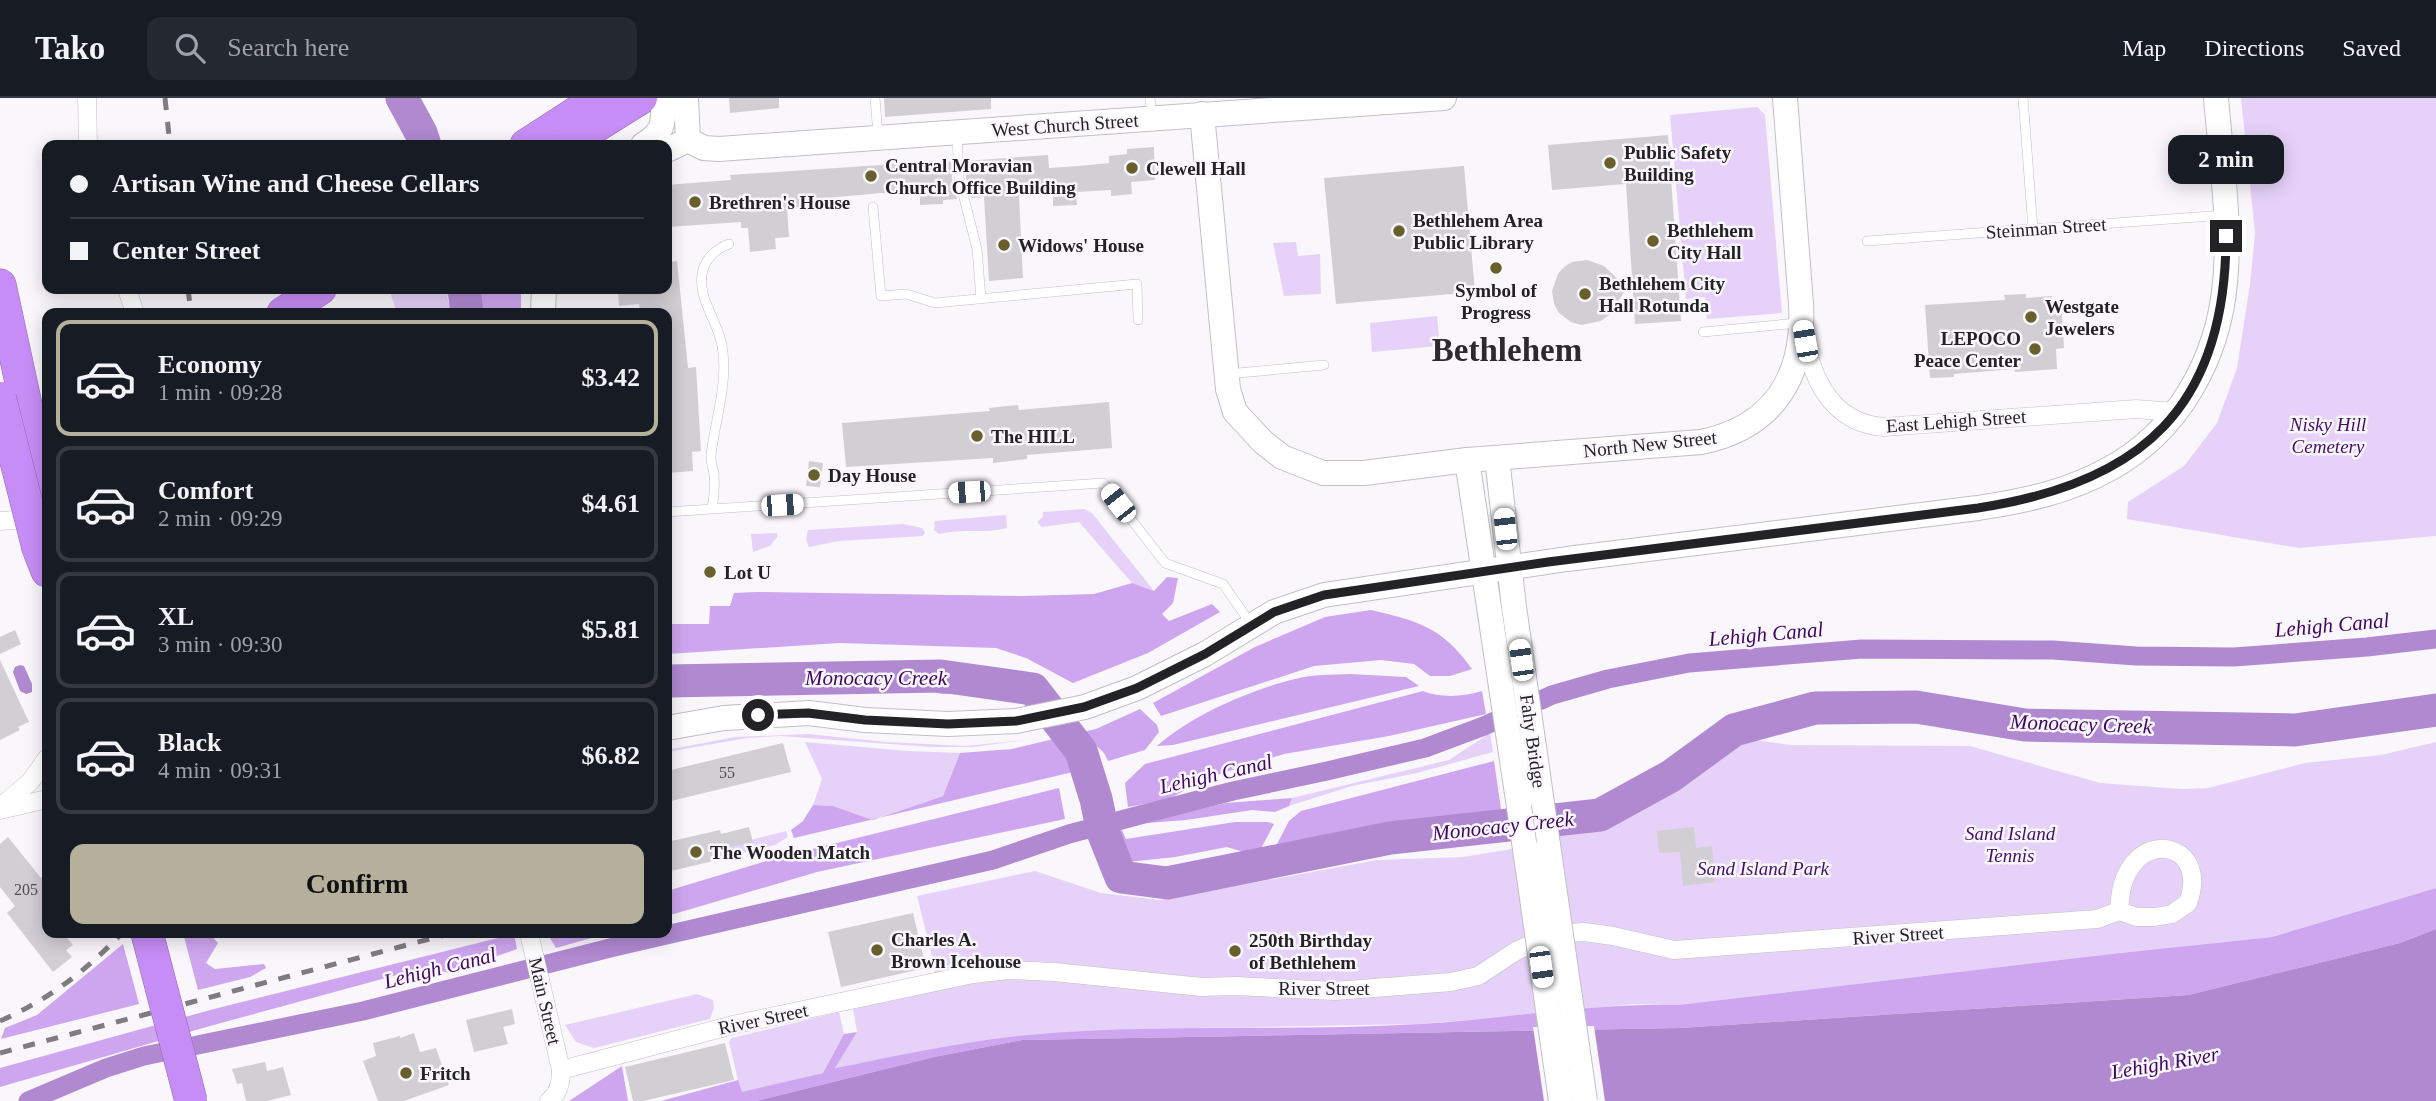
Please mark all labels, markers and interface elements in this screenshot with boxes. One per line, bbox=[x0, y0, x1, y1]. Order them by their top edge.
search box bbox=[147, 17, 637, 80]
icon: search bbox=[171, 29, 209, 67]
text: Tako bbox=[35, 30, 105, 66]
text: Search here bbox=[227, 33, 349, 62]
text: Map bbox=[2122, 35, 2166, 61]
text: Directions bbox=[2204, 35, 2304, 61]
text: Saved bbox=[2342, 35, 2401, 61]
street label: West Church Street bbox=[991, 109, 1140, 141]
callout: 2 min bbox=[2168, 135, 2284, 184]
place label: Public Safety Building bbox=[1624, 142, 1732, 185]
text: 2 min bbox=[2198, 147, 2254, 172]
place label: Central Moravian Church Office Building bbox=[885, 155, 1076, 198]
marker: Public Safety Building bbox=[1602, 155, 1618, 171]
place label: Clewell Hall bbox=[1146, 158, 1246, 179]
marker: Clewell Hall bbox=[1124, 160, 1140, 176]
marker: Central Moravian Church Office Building bbox=[863, 168, 879, 184]
text: Artisan Wine and Cheese Cellars bbox=[112, 169, 479, 198]
place label: Brethren's House bbox=[709, 192, 850, 213]
marker: Brethren's House bbox=[687, 194, 703, 210]
place label: Bethlehem Area Public Library bbox=[1413, 210, 1543, 253]
street label: Steinman Street bbox=[1985, 213, 2108, 243]
place label: Bethlehem City Hall bbox=[1667, 220, 1754, 263]
route end bbox=[2210, 220, 2242, 252]
marker: Bethlehem Area Public Library bbox=[1391, 223, 1407, 239]
marker: Bethlehem City Hall bbox=[1645, 233, 1661, 249]
place label: Widows' House bbox=[1018, 235, 1144, 256]
text: Center Street bbox=[112, 236, 260, 265]
marker: Widows' House bbox=[996, 237, 1012, 253]
marker: Symbol of Progress bbox=[1488, 260, 1504, 276]
place label: Bethlehem City Hall Rotunda bbox=[1599, 273, 1726, 316]
place label: Symbol of Progress bbox=[1455, 280, 1538, 323]
marker: Bethlehem City Hall Rotunda bbox=[1577, 286, 1593, 302]
place label: Westgate Jewelers bbox=[2045, 296, 2119, 339]
marker: Westgate Jewelers bbox=[2023, 309, 2039, 325]
car bbox=[1792, 318, 1819, 364]
place label: LEPOCO Peace Center bbox=[1914, 328, 2022, 371]
district label: Bethlehem bbox=[1432, 332, 1582, 368]
marker: LEPOCO Peace Center bbox=[2027, 341, 2043, 357]
icon: car bbox=[74, 347, 137, 410]
text: Economy bbox=[158, 350, 262, 379]
text: $3.42 bbox=[582, 363, 640, 392]
text: 1 min · 09:28 bbox=[158, 380, 283, 405]
street label: East Lehigh Street bbox=[1885, 406, 2027, 436]
park label: Nisky Hill Cemetery bbox=[2289, 414, 2366, 457]
place label: The HILL bbox=[991, 426, 1075, 447]
street label: North New Street bbox=[1582, 426, 1718, 461]
marker: The HILL bbox=[969, 428, 985, 444]
place label: Day House bbox=[828, 465, 916, 486]
marker: Day House bbox=[806, 467, 822, 483]
icon: car bbox=[74, 473, 137, 536]
text: Comfort bbox=[158, 476, 253, 505]
car bbox=[948, 480, 991, 504]
car bbox=[1097, 480, 1140, 526]
text: $4.61 bbox=[582, 489, 640, 518]
car bbox=[761, 493, 804, 517]
text: 2 min · 09:29 bbox=[158, 506, 283, 531]
car bbox=[1493, 507, 1518, 551]
place label: Lot U bbox=[724, 562, 771, 583]
marker: Lot U bbox=[702, 564, 718, 580]
icon: car bbox=[74, 599, 137, 662]
text: XL bbox=[158, 602, 194, 631]
water label: Lehigh Canal bbox=[2273, 608, 2390, 642]
text: $5.81 bbox=[582, 615, 640, 644]
water label: Lehigh Canal bbox=[1707, 617, 1824, 651]
text: 3 min · 09:30 bbox=[158, 632, 283, 657]
car bbox=[1508, 638, 1535, 682]
water label: Monocacy Creek bbox=[804, 666, 948, 690]
street label: Fahy Bridge bbox=[1516, 693, 1550, 789]
route start bbox=[742, 699, 774, 731]
water label: Monocacy Creek bbox=[2009, 709, 2153, 738]
icon: car bbox=[74, 725, 137, 788]
text: Black bbox=[158, 728, 222, 757]
text: $6.82 bbox=[582, 741, 640, 770]
water label: Lehigh Canal bbox=[1156, 749, 1275, 799]
text: 4 min · 09:31 bbox=[158, 758, 283, 783]
house number: 55 bbox=[719, 764, 735, 781]
water label: Monocacy Creek bbox=[1430, 807, 1576, 845]
park label: Sand Island Tennis bbox=[1965, 823, 2056, 866]
place label: The Wooden Match bbox=[710, 842, 871, 863]
button: Confirm bbox=[70, 844, 644, 924]
marker: The Wooden Match bbox=[688, 844, 704, 860]
park label: Sand Island Park bbox=[1697, 858, 1830, 879]
house number: 205 bbox=[14, 881, 38, 898]
street label: River Street bbox=[1852, 921, 1945, 949]
place label: Charles A. Brown Icehouse bbox=[891, 929, 1021, 972]
place label: 250th Birthday of Bethlehem bbox=[1249, 930, 1372, 973]
water label: Lehigh Canal bbox=[380, 942, 499, 994]
marker: Charles A. Brown Icehouse bbox=[869, 942, 885, 958]
marker: 250th Birthday of Bethlehem bbox=[1227, 943, 1243, 959]
car bbox=[1528, 945, 1555, 989]
street label: Main Street bbox=[525, 955, 565, 1048]
street label: River Street bbox=[1278, 978, 1370, 999]
street label: River Street bbox=[716, 999, 811, 1039]
water label: Lehigh River bbox=[2108, 1042, 2222, 1084]
place label: Fritch bbox=[420, 1063, 471, 1084]
marker: Fritch bbox=[398, 1065, 414, 1081]

